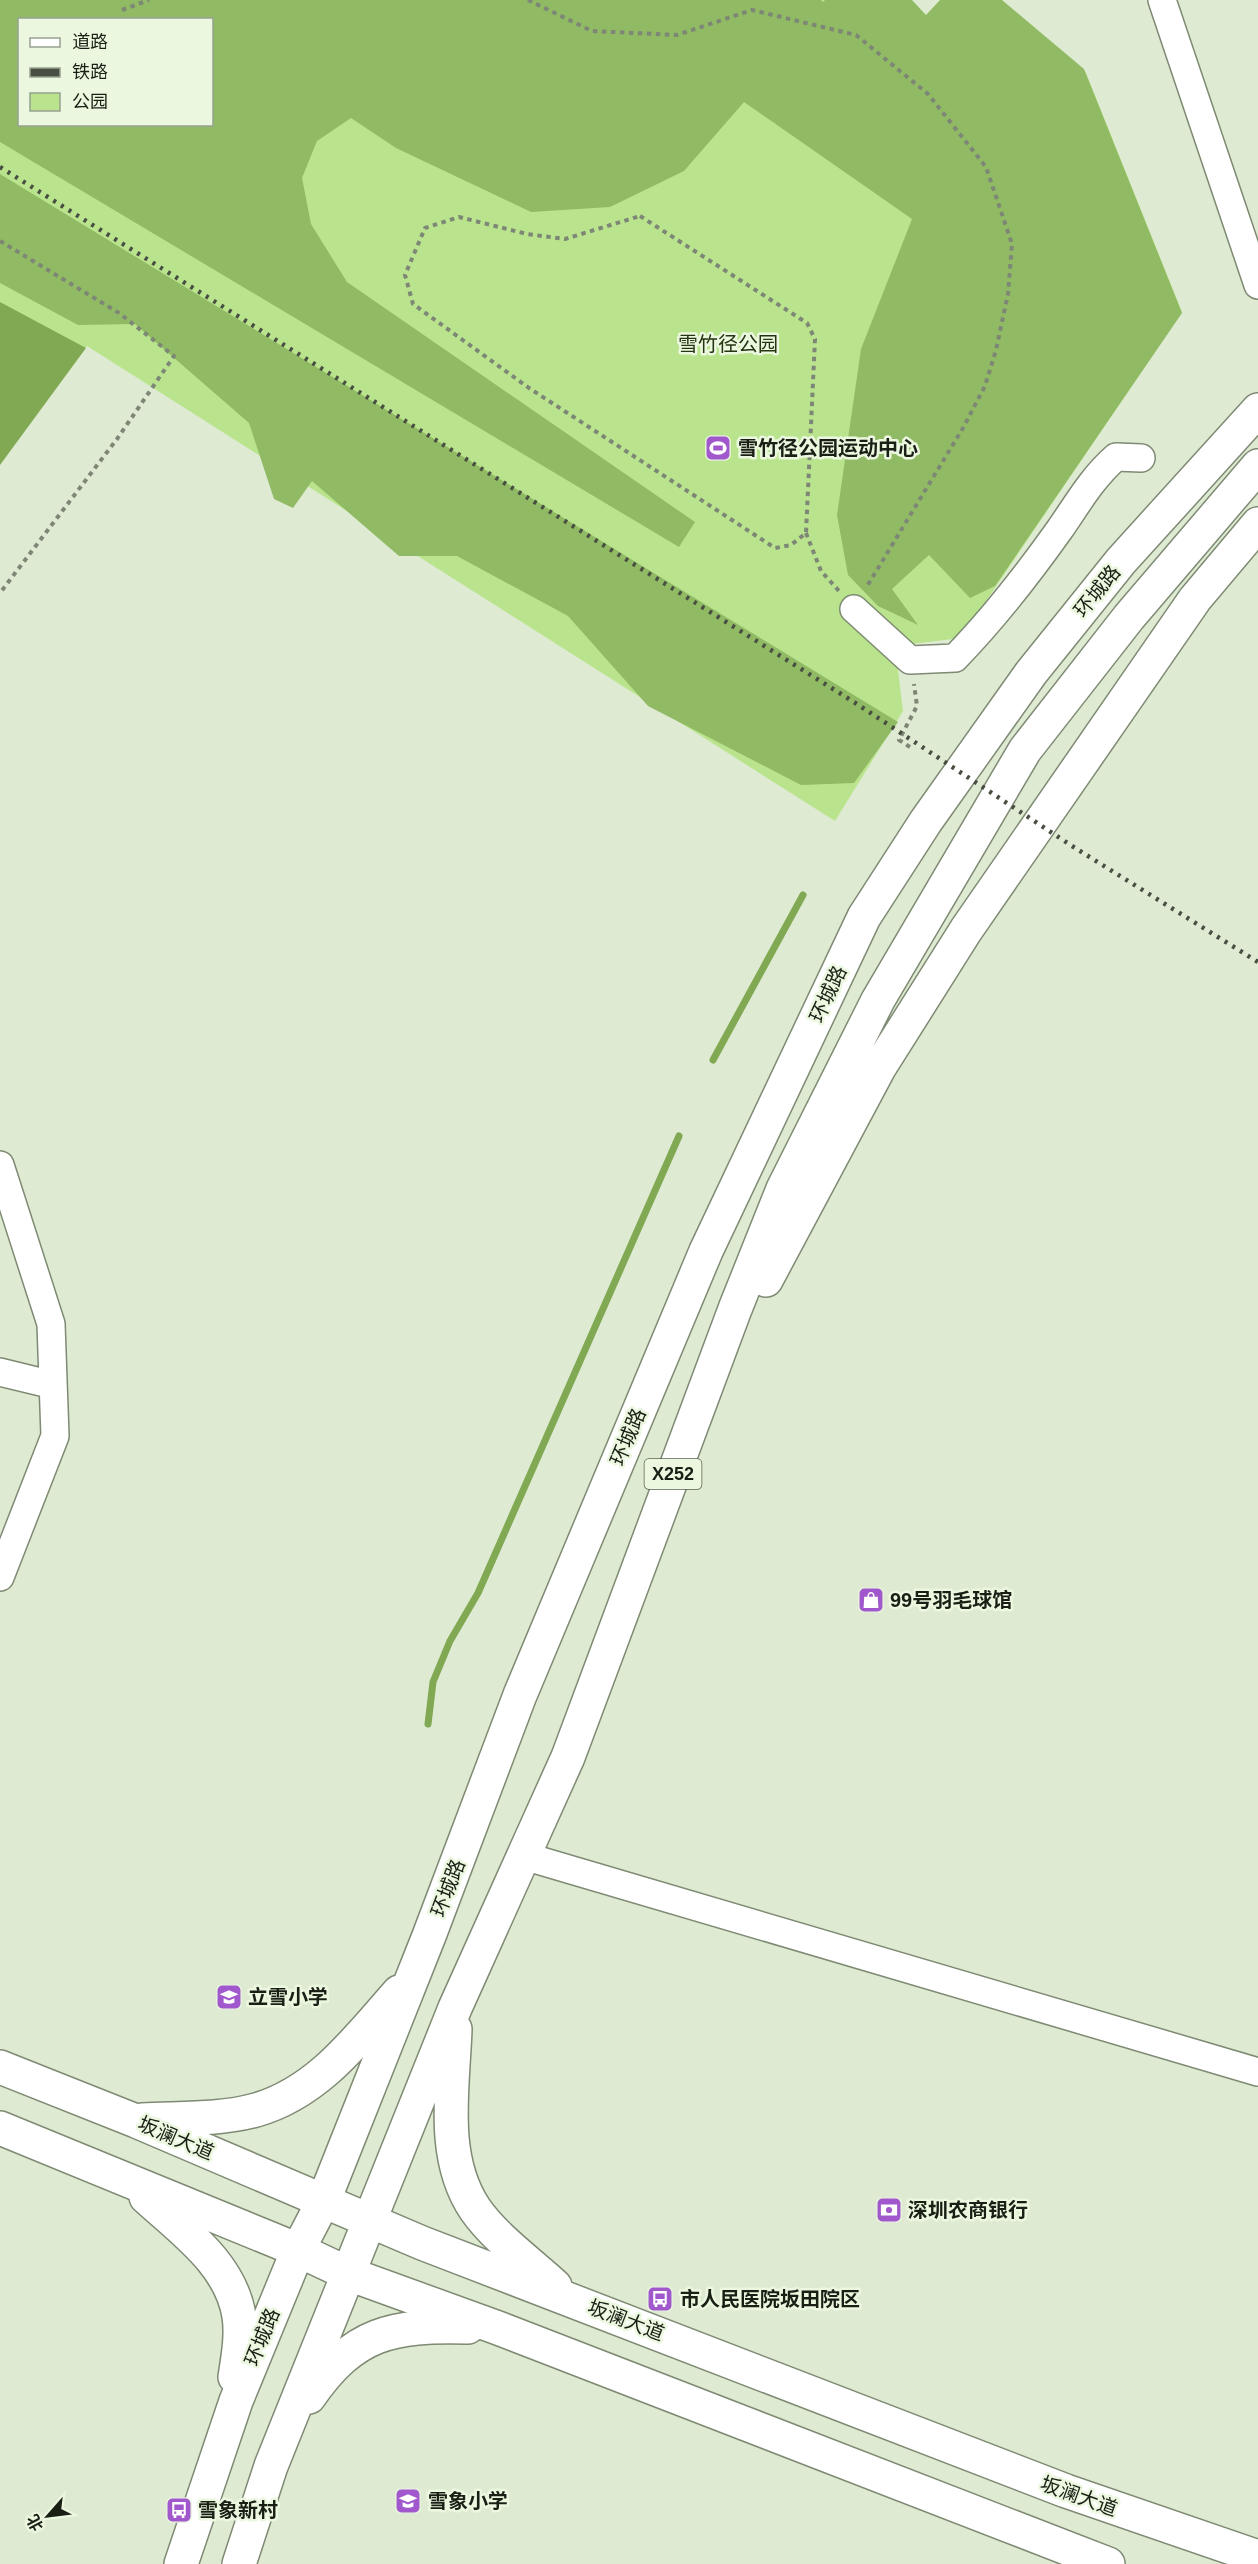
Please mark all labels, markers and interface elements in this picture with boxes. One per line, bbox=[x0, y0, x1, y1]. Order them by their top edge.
legend bbox=[18, 18, 213, 126]
text: 道路 bbox=[72, 32, 108, 52]
text: 铁路 bbox=[72, 62, 108, 82]
text: 公园 bbox=[72, 92, 108, 112]
park label: 雪竹径公园 bbox=[678, 333, 778, 355]
sports icon: 雪竹径公园运动中心 bbox=[703, 433, 733, 463]
place label: 雪竹径公园运动中心 bbox=[738, 437, 918, 459]
street label: 环城路 bbox=[1070, 561, 1124, 621]
street label: 环城路 bbox=[805, 962, 851, 1026]
street label: 环城路 bbox=[606, 1405, 650, 1469]
road number: X252 bbox=[644, 1459, 702, 1489]
shop icon: 99号羽毛球馆 bbox=[856, 1585, 886, 1615]
place label: 99号羽毛球馆 bbox=[890, 1589, 1012, 1611]
street label: 环城路 bbox=[427, 1856, 469, 1920]
school or university icon: 立雪小学 bbox=[214, 1982, 244, 2012]
place label: 立雪小学 bbox=[248, 1986, 328, 2008]
street label: 坂澜大道 bbox=[135, 2112, 217, 2164]
bank icon: 深圳农商银行 bbox=[874, 2195, 904, 2225]
place label: 深圳农商银行 bbox=[908, 2199, 1028, 2221]
bus stop icon: 市人民医院坂田院区 bbox=[645, 2284, 675, 2314]
place label: 市人民医院坂田院区 bbox=[680, 2288, 860, 2310]
street label: 坂澜大道 bbox=[585, 2295, 667, 2345]
street label: 环城路 bbox=[241, 2305, 283, 2369]
street label: 坂澜大道 bbox=[1038, 2472, 1120, 2520]
north arrow bbox=[18, 2486, 78, 2546]
school or university icon: 雪象小学 bbox=[393, 2486, 423, 2516]
place label: 雪象小学 bbox=[428, 2490, 508, 2512]
bus stop icon: 雪象新村 bbox=[164, 2495, 194, 2525]
place label: 雪象新村 bbox=[198, 2499, 278, 2521]
text: 北 bbox=[24, 2512, 46, 2534]

